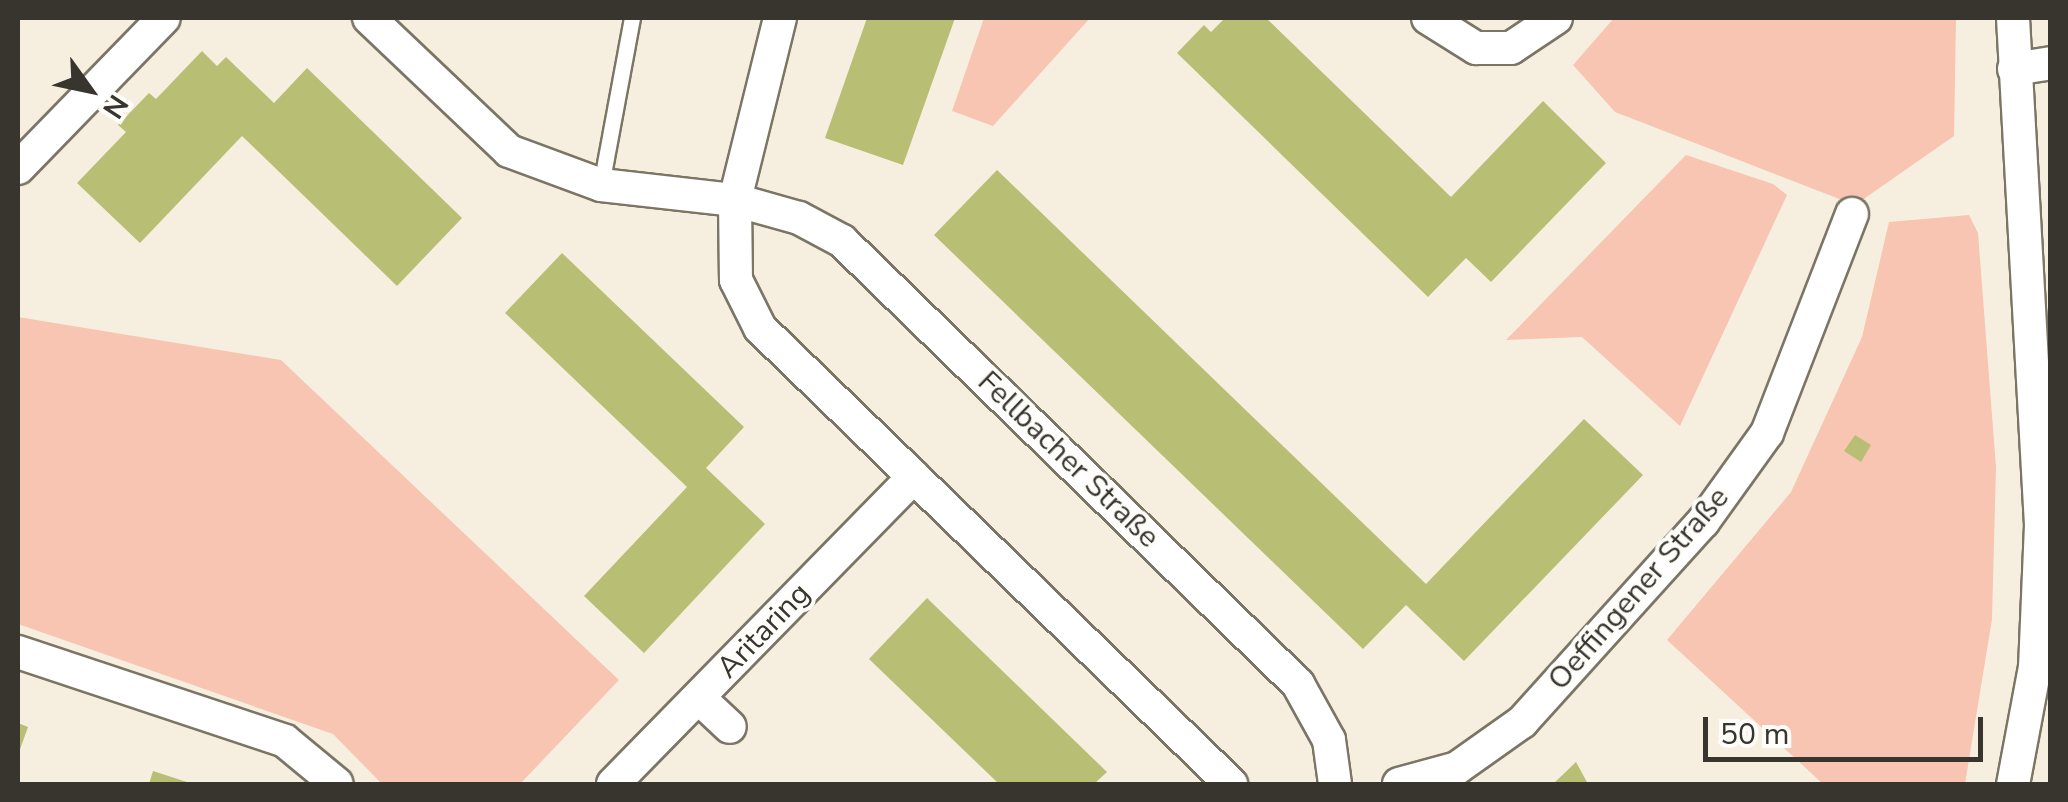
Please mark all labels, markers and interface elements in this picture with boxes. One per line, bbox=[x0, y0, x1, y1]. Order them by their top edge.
north arrow bbox=[40, 40, 140, 140]
text: N bbox=[94, 87, 137, 125]
street label: Fellbacher Straße bbox=[970, 364, 1166, 556]
street label: Oeffingener Straße bbox=[1541, 480, 1737, 698]
street label: Aritaring bbox=[710, 576, 818, 686]
scale bar bbox=[1708, 697, 1988, 759]
text: 50 m bbox=[1720, 714, 1789, 755]

